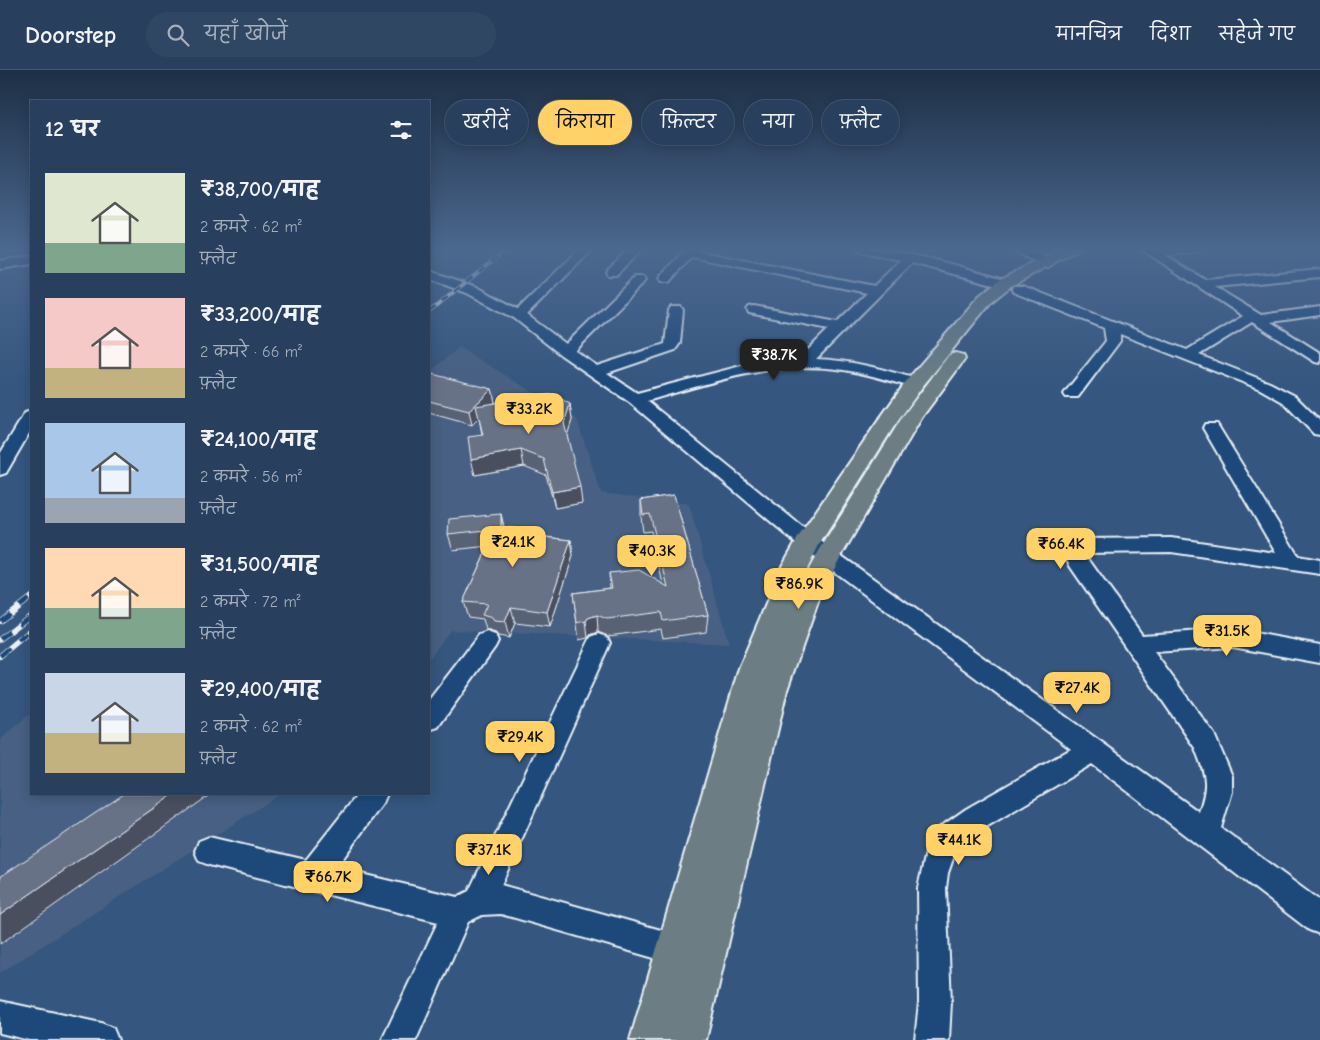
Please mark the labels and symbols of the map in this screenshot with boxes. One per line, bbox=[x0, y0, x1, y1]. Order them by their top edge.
pin: ₹38.7K bbox=[733, 338, 815, 381]
pin: ₹33.2K bbox=[488, 392, 570, 435]
pin: ₹24.1K bbox=[472, 526, 554, 568]
pin: ₹66.4K bbox=[1020, 528, 1102, 570]
pin: ₹40.3K bbox=[611, 534, 693, 577]
pin: ₹86.9K bbox=[758, 568, 840, 610]
pin: ₹31.5K bbox=[1186, 614, 1268, 657]
pin: ₹27.4K bbox=[1036, 672, 1118, 714]
pin: ₹29.4K bbox=[479, 720, 561, 763]
pin: ₹44.1K bbox=[918, 824, 1000, 866]
pin: ₹37.1K bbox=[448, 834, 530, 876]
pin: ₹66.7K bbox=[287, 860, 369, 903]

